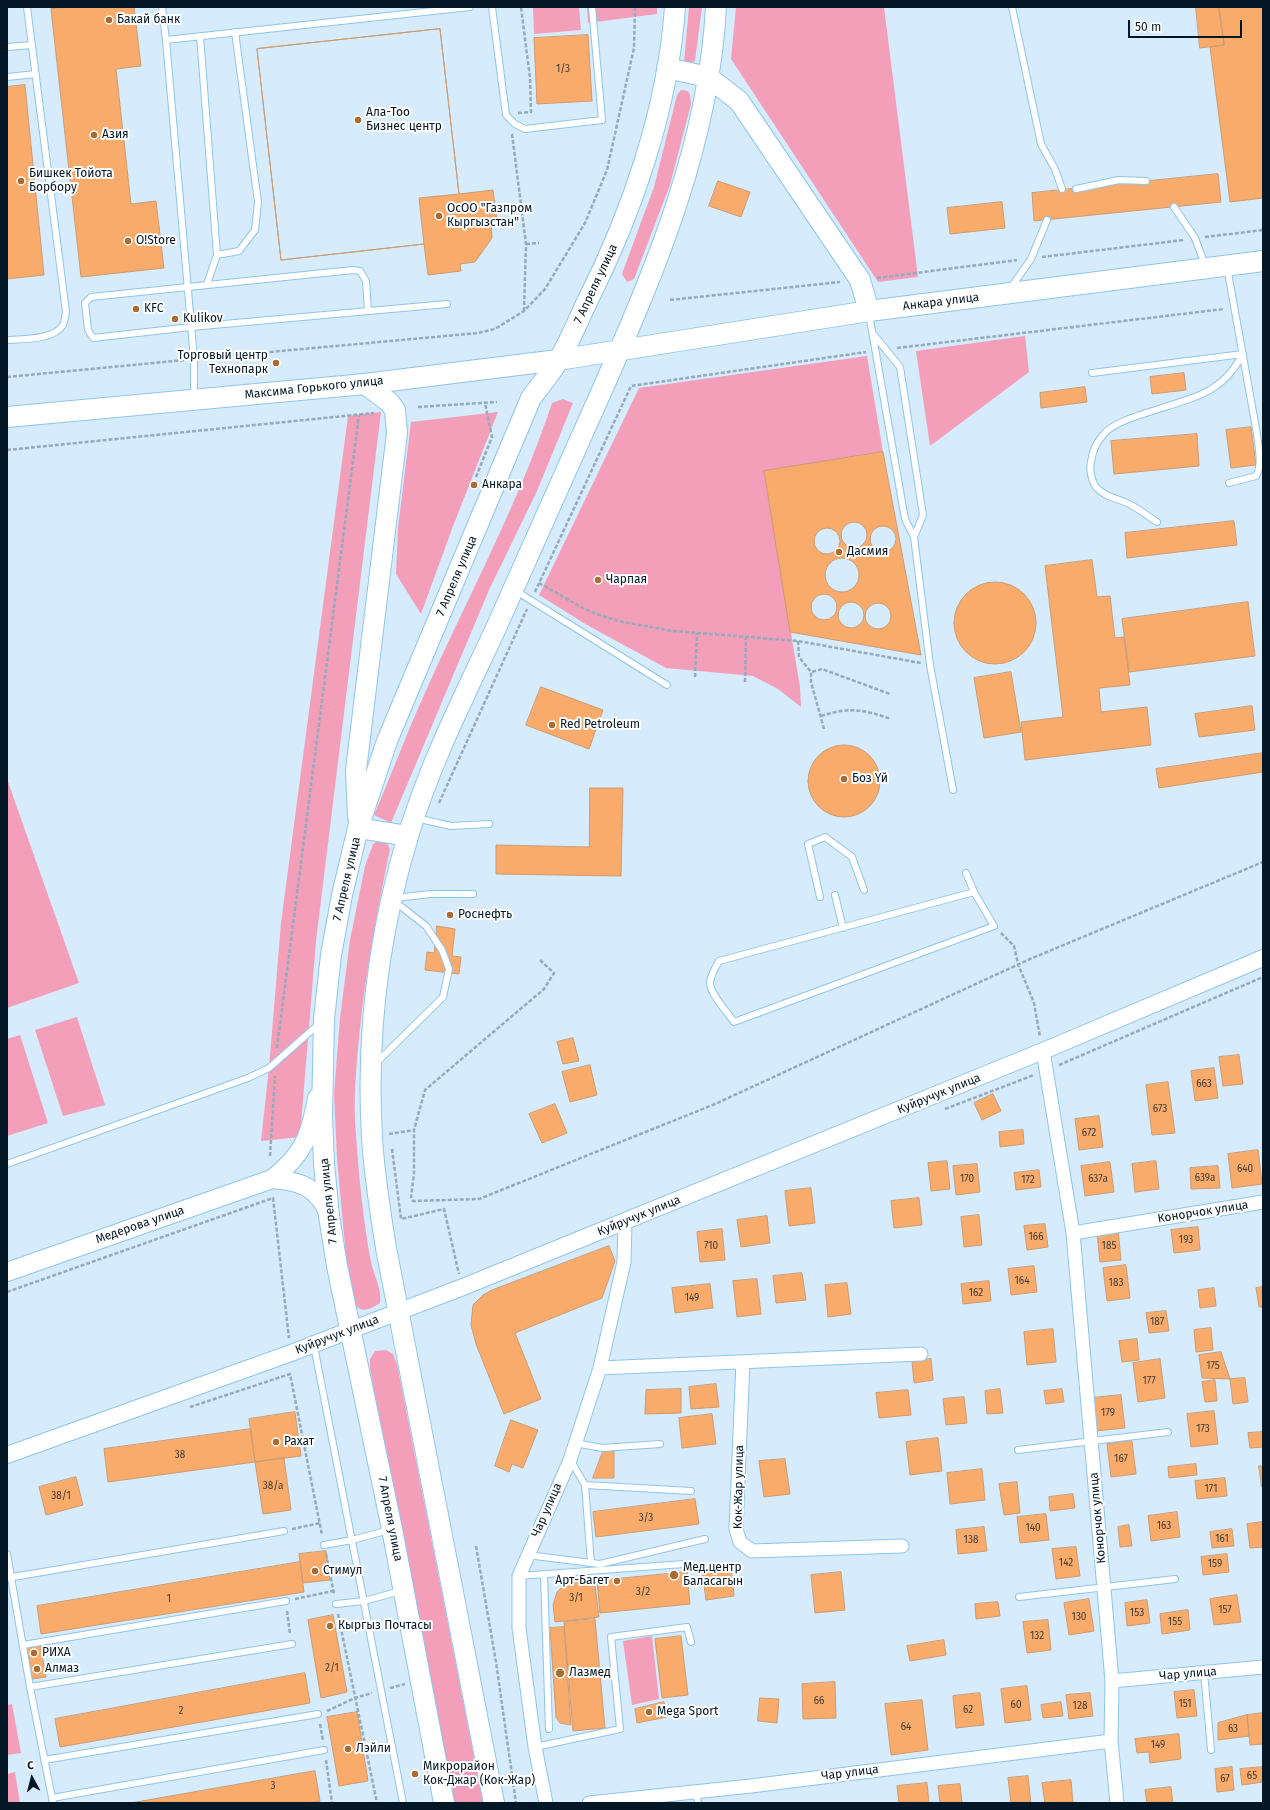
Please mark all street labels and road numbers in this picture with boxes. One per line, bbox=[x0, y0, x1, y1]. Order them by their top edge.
street label: 7 Апреля улица bbox=[571, 242, 621, 326]
street label: Анкара улица bbox=[902, 290, 980, 314]
street label: Максима Горького улица bbox=[244, 374, 384, 402]
street label: 7 Апреля улица bbox=[434, 534, 480, 618]
street label: 7 Апреля улица bbox=[330, 835, 364, 923]
street label: Куйручук улица bbox=[895, 1071, 983, 1117]
street label: 7 Апреля улица bbox=[317, 1157, 341, 1245]
street label: Куйручук улица bbox=[595, 1193, 683, 1239]
street label: Конорчок улица bbox=[1157, 1198, 1249, 1226]
street label: Медерова улица bbox=[94, 1203, 186, 1247]
street label: Куйручук улица bbox=[293, 1312, 381, 1358]
street label: Кок-Жар улица bbox=[731, 1445, 747, 1529]
street label: Конорчок улица bbox=[1087, 1472, 1109, 1564]
street label: 7 Апреля улица bbox=[375, 1475, 405, 1563]
street label: Чар улица bbox=[529, 1481, 565, 1539]
street label: Чар улица bbox=[1159, 1664, 1217, 1684]
street label: Чар улица bbox=[821, 1762, 879, 1784]

